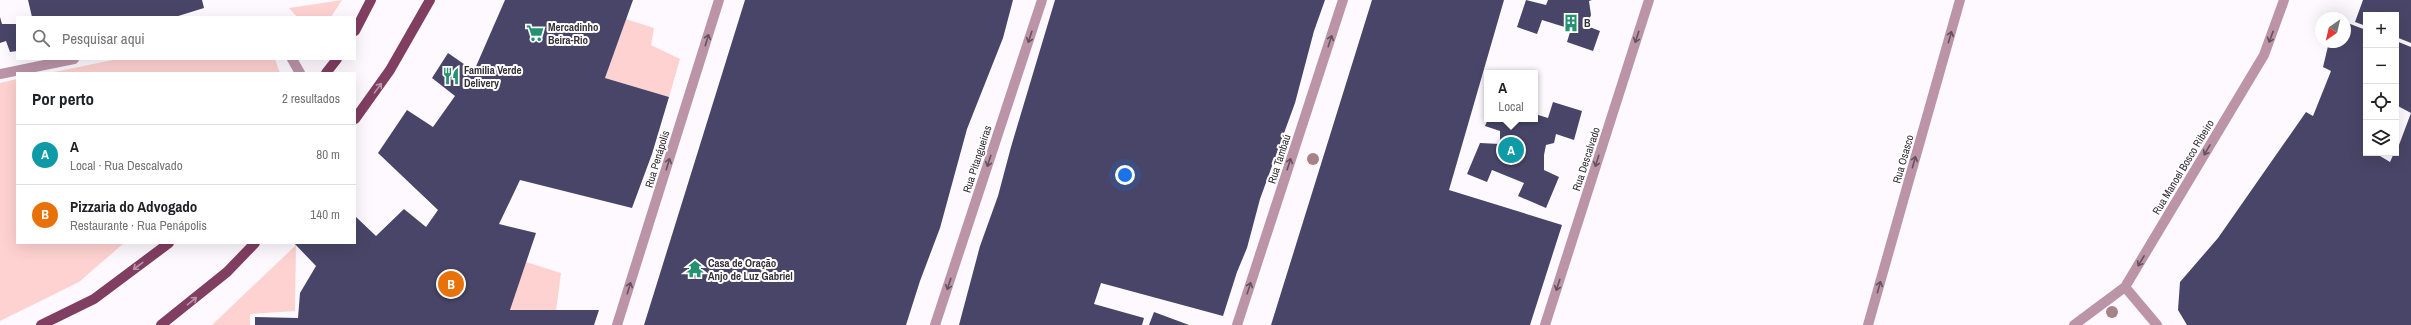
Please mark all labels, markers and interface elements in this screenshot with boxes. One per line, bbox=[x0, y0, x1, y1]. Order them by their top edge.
north arrow bbox=[2315, 12, 2351, 48]
map controls bbox=[2363, 12, 2399, 156]
button: + bbox=[2363, 12, 2399, 48]
building icon: B bbox=[1561, 13, 1581, 33]
search box bbox=[16, 16, 356, 60]
place label: B bbox=[1584, 16, 1591, 30]
place label: Mercadinho Beira-Rio bbox=[548, 20, 599, 47]
supermarket icon: Mercadinho Beira-Rio bbox=[525, 23, 545, 43]
icon: search bbox=[30, 27, 52, 49]
text: Pesquisar aqui bbox=[62, 28, 145, 49]
one-way arrow bbox=[1026, 30, 1033, 43]
one-way arrow bbox=[1633, 30, 1640, 43]
one-way arrow bbox=[2266, 30, 2274, 42]
one-way arrow bbox=[1947, 31, 1954, 44]
one-way arrow bbox=[704, 33, 711, 46]
one-way arrow bbox=[1327, 34, 1334, 47]
button: − bbox=[2363, 48, 2399, 84]
place label: Familia Verde Delivery bbox=[464, 63, 522, 90]
restaurant icon: Familia Verde Delivery bbox=[441, 66, 461, 86]
popup bbox=[1484, 70, 1538, 122]
text: A bbox=[1498, 77, 1507, 98]
one-way arrow bbox=[374, 82, 382, 93]
button: locate bbox=[2363, 84, 2399, 120]
text: Por perto bbox=[32, 87, 94, 110]
text: 2 resultados bbox=[282, 90, 340, 107]
text: Local bbox=[1498, 98, 1524, 115]
street label: Rua Manoel Bosco Ribeiro bbox=[2149, 117, 2217, 217]
button: layers bbox=[2363, 120, 2399, 156]
street label: Rua Pitangueiras bbox=[959, 123, 995, 195]
street label: Rua Descalvado bbox=[1569, 125, 1603, 193]
street label: Rua Penápolis bbox=[642, 128, 672, 189]
street label: Rua Tambaú bbox=[1264, 133, 1294, 185]
street label: Rua Osasco bbox=[1889, 133, 1917, 185]
pin: A bbox=[1498, 135, 1524, 165]
text: A bbox=[70, 136, 79, 157]
one-way arrow bbox=[2203, 144, 2211, 156]
text: A bbox=[41, 146, 49, 163]
text: 80 m bbox=[316, 146, 340, 163]
one-way arrow bbox=[985, 154, 992, 167]
one-way arrow bbox=[1593, 155, 1601, 167]
one-way arrow bbox=[1911, 156, 1918, 169]
text: Local · Rua Descalvado bbox=[70, 157, 183, 174]
one-way arrow bbox=[665, 157, 672, 170]
one-way arrow bbox=[1286, 159, 1294, 171]
your location bbox=[1115, 165, 1135, 185]
text: Pizzaria do Advogado bbox=[70, 196, 197, 217]
text: B bbox=[41, 206, 49, 223]
text: 140 m bbox=[310, 206, 340, 223]
text: Restaurante · Rua Penápolis bbox=[70, 217, 207, 234]
one-way arrow bbox=[2136, 255, 2144, 267]
place label: Casa de Oração Anjo de Luz Gabriel bbox=[708, 256, 793, 283]
temple icon: Casa de Oração Anjo de Luz Gabriel bbox=[685, 259, 705, 279]
one-way arrow bbox=[132, 262, 143, 271]
pin: B bbox=[438, 269, 464, 299]
one-way arrow bbox=[945, 277, 952, 290]
one-way arrow bbox=[1554, 278, 1561, 291]
one-way arrow bbox=[1876, 281, 1883, 294]
one-way arrow bbox=[625, 282, 633, 294]
one-way arrow bbox=[1246, 282, 1253, 295]
one-way arrow bbox=[186, 296, 197, 305]

